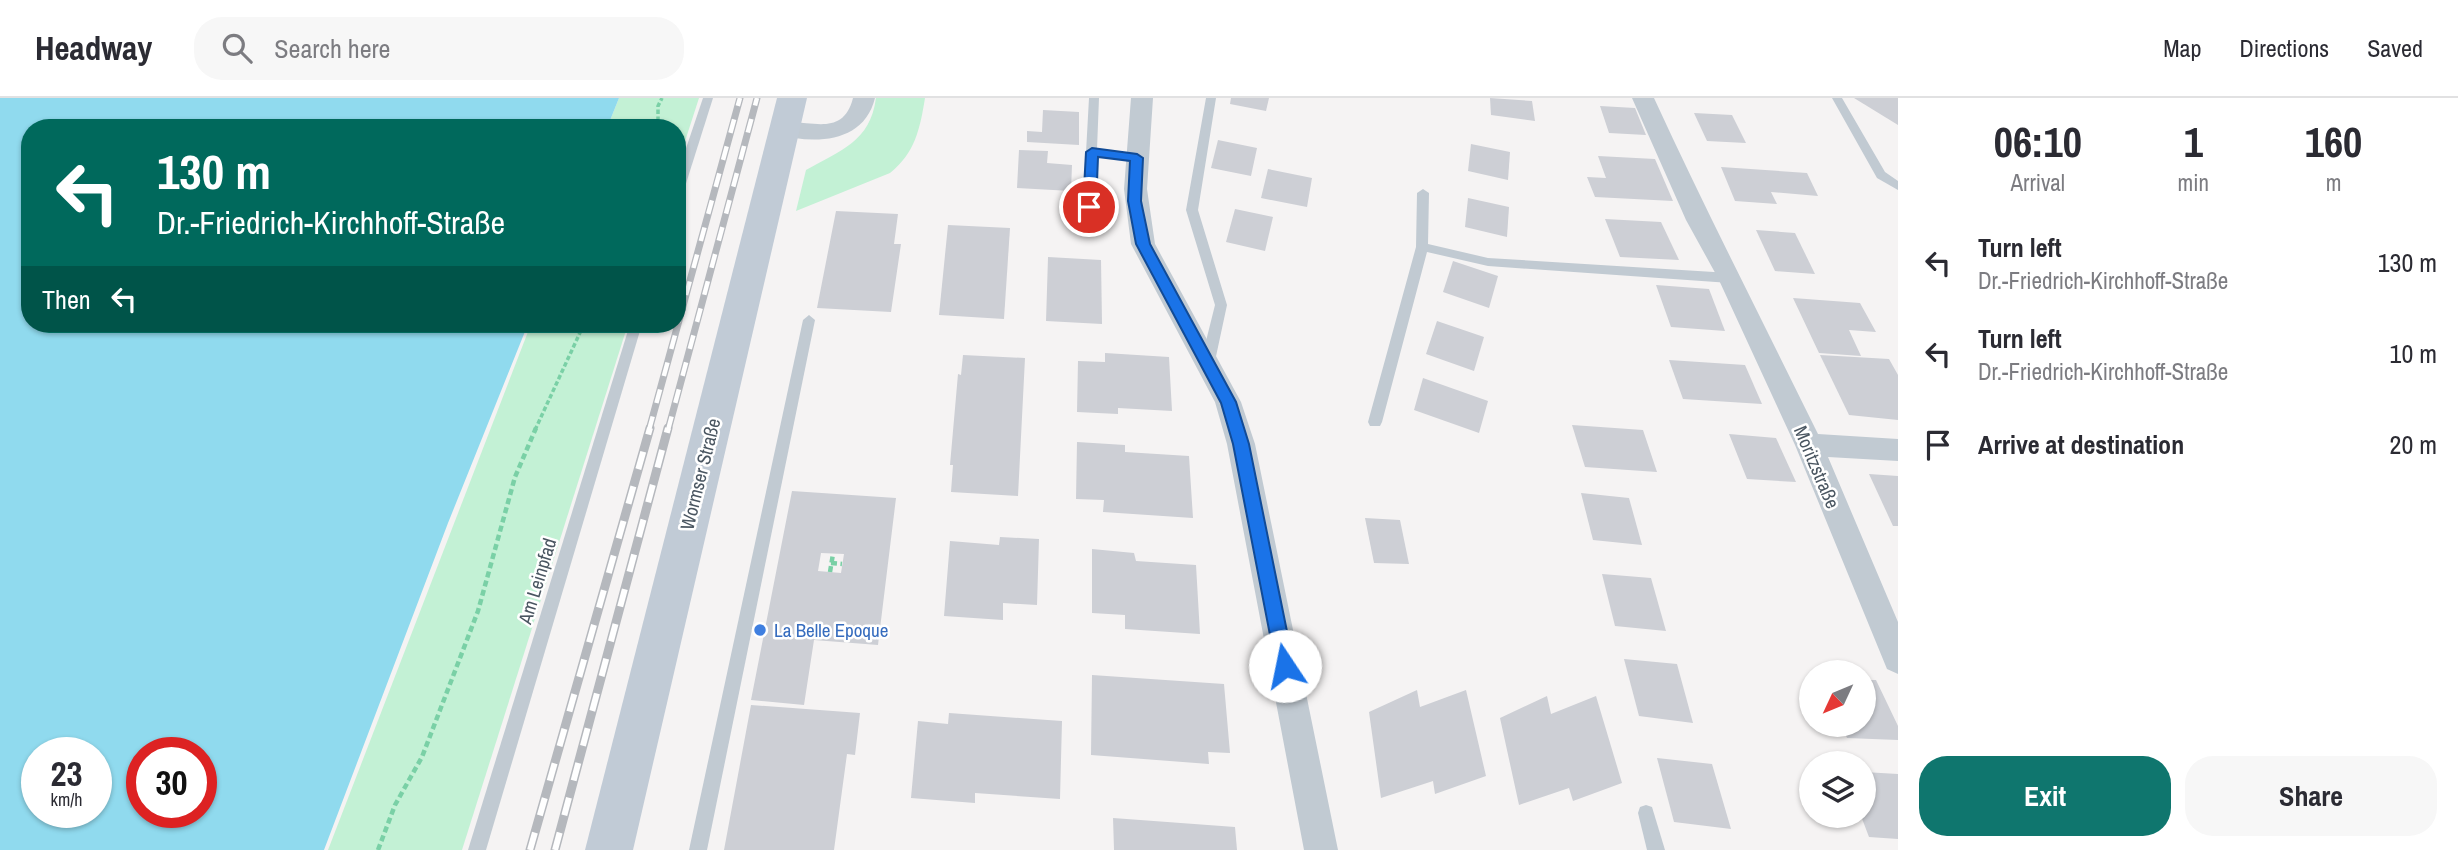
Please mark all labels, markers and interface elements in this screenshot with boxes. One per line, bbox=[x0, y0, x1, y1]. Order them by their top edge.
search box bbox=[194, 17, 684, 80]
text: Headway bbox=[35, 26, 152, 70]
icon: search bbox=[218, 29, 256, 67]
text: Search here bbox=[274, 31, 390, 66]
text: Map bbox=[2163, 32, 2201, 64]
text: Directions bbox=[2239, 32, 2329, 64]
text: Saved bbox=[2367, 32, 2423, 64]
text: 06:10 bbox=[1994, 114, 2082, 170]
text: 1 bbox=[2184, 114, 2203, 170]
text: 160 bbox=[2305, 114, 2362, 170]
text: 130 m bbox=[157, 138, 271, 204]
icon: left bbox=[42, 147, 133, 238]
text: Arrival bbox=[2011, 167, 2065, 198]
text: min bbox=[2178, 167, 2209, 198]
text: m bbox=[2326, 167, 2341, 198]
pin bbox=[1059, 177, 1119, 237]
icon: arrive bbox=[1070, 188, 1108, 226]
text: Dr.-Friedrich-Kirchhoff-Straße bbox=[157, 201, 505, 244]
text: Turn left bbox=[1978, 230, 2062, 265]
icon: left bbox=[1919, 244, 1957, 282]
text: 130 m bbox=[2378, 245, 2437, 280]
text: Dr.-Friedrich-Kirchhoff-Straße bbox=[1978, 265, 2228, 296]
icon: left bbox=[105, 280, 143, 318]
text: Then bbox=[42, 282, 91, 317]
text: Turn left bbox=[1978, 321, 2062, 356]
icon: left bbox=[1919, 335, 1957, 373]
text: 10 m bbox=[2390, 336, 2437, 371]
text: Dr.-Friedrich-Kirchhoff-Straße bbox=[1978, 356, 2228, 387]
street label: Wormser Straße bbox=[674, 416, 726, 532]
street label: Moritzstraße bbox=[1788, 422, 1846, 512]
icon: arrive bbox=[1919, 426, 1957, 464]
text: Arrive at destination bbox=[1978, 427, 2184, 462]
text: 20 m bbox=[2390, 427, 2437, 462]
street label: Am Leinpfad bbox=[511, 535, 562, 628]
place label: La Belle Epoque bbox=[774, 617, 888, 643]
marker: La Belle Epoque bbox=[752, 622, 768, 638]
position arrow bbox=[1248, 629, 1322, 703]
north arrow bbox=[1799, 660, 1876, 737]
map controls bbox=[1799, 660, 1876, 828]
speed limit sign: 30 bbox=[126, 737, 217, 828]
text: 23 bbox=[51, 750, 82, 797]
button: layers bbox=[1799, 751, 1876, 828]
button: Exit bbox=[1919, 756, 2171, 836]
button: Share bbox=[2185, 756, 2437, 836]
text: km/h bbox=[51, 787, 83, 812]

